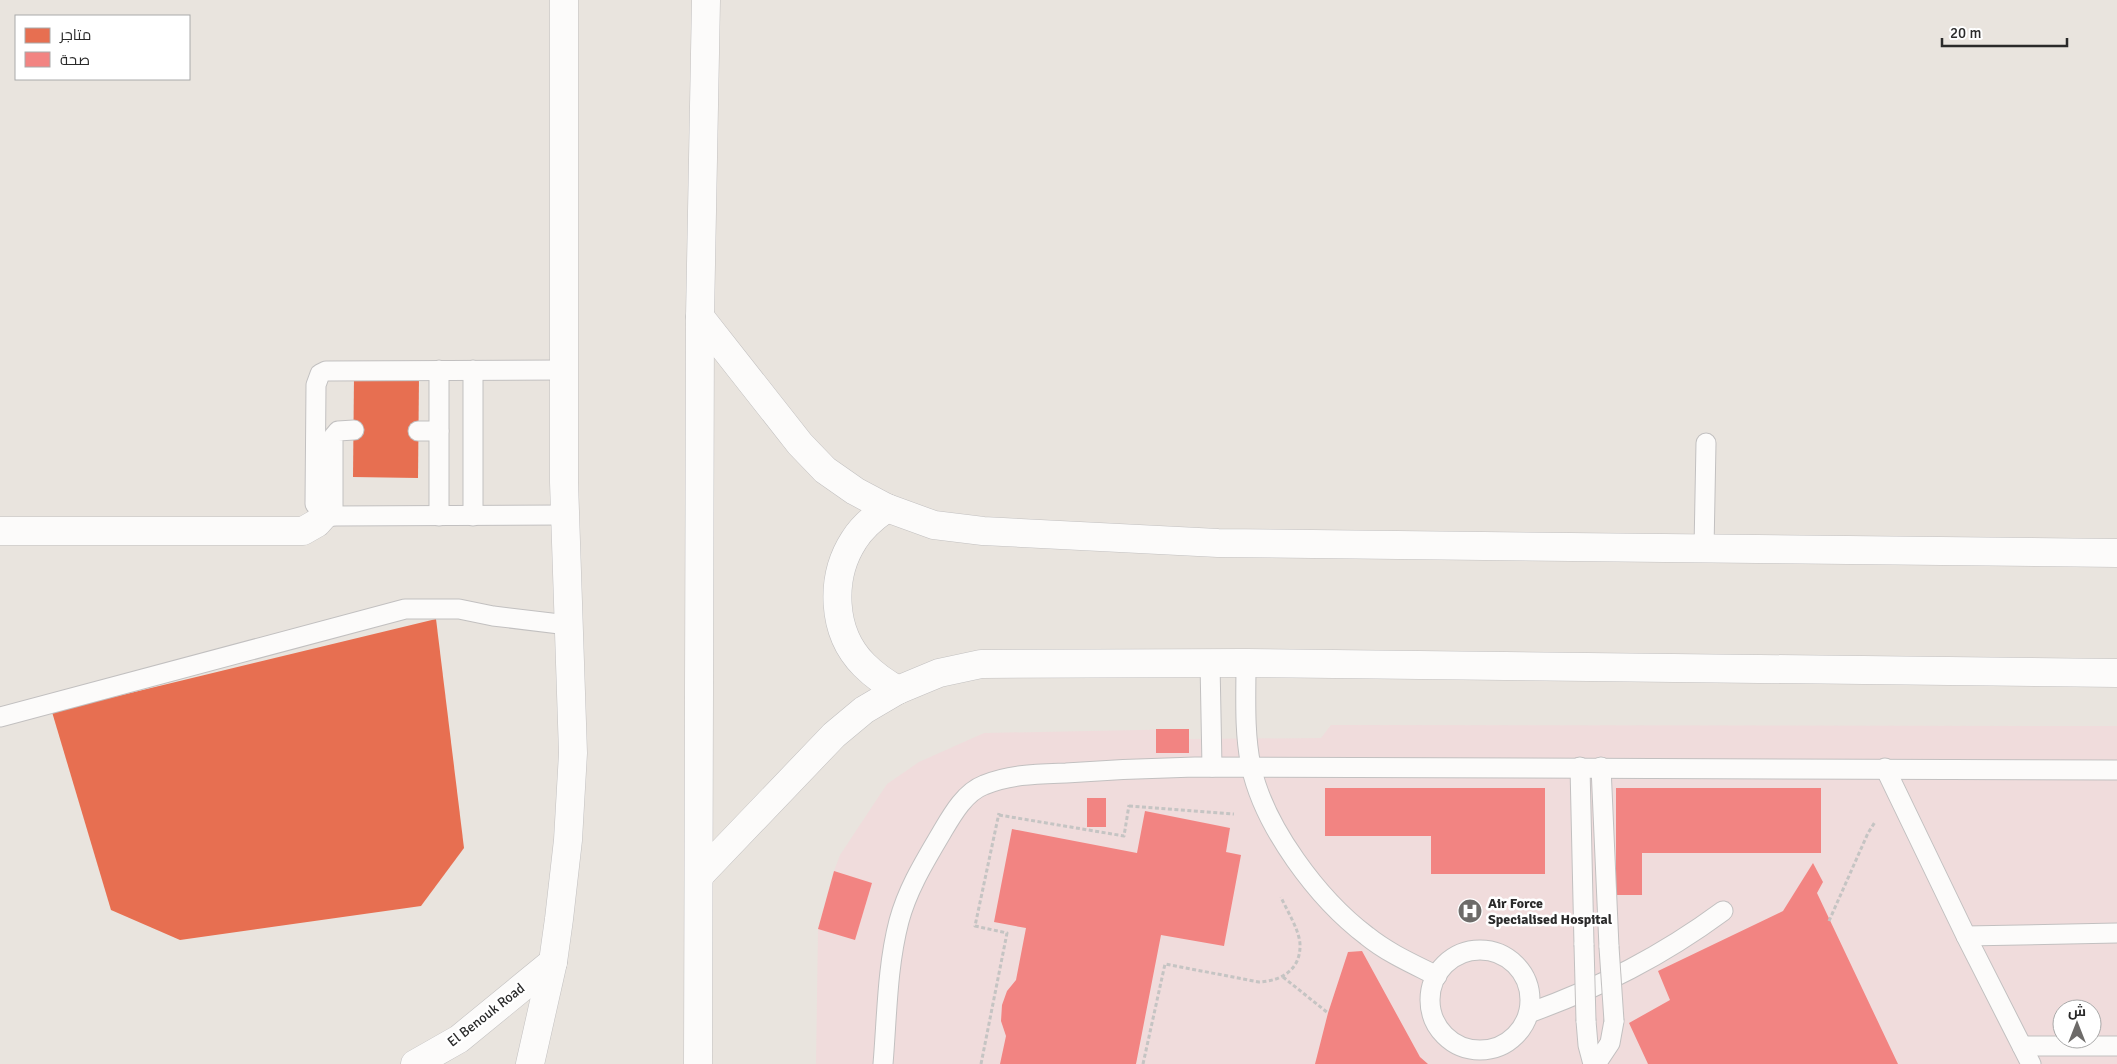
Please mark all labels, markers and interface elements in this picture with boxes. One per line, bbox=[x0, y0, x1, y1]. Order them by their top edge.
legend bbox=[15, 15, 190, 80]
scale bar bbox=[1942, 15, 2067, 47]
text: 20 m bbox=[1950, 24, 1981, 42]
text: متاجر bbox=[59, 26, 91, 44]
text: صحة bbox=[60, 51, 90, 69]
place label: Air Force Specialised Hospital bbox=[1488, 895, 1613, 928]
hospital icon: Air Force Specialised Hospital bbox=[1457, 898, 1483, 924]
street label: El Benouk Road bbox=[444, 980, 528, 1050]
north arrow bbox=[2052, 999, 2102, 1049]
text: ش bbox=[2068, 1003, 2086, 1020]

